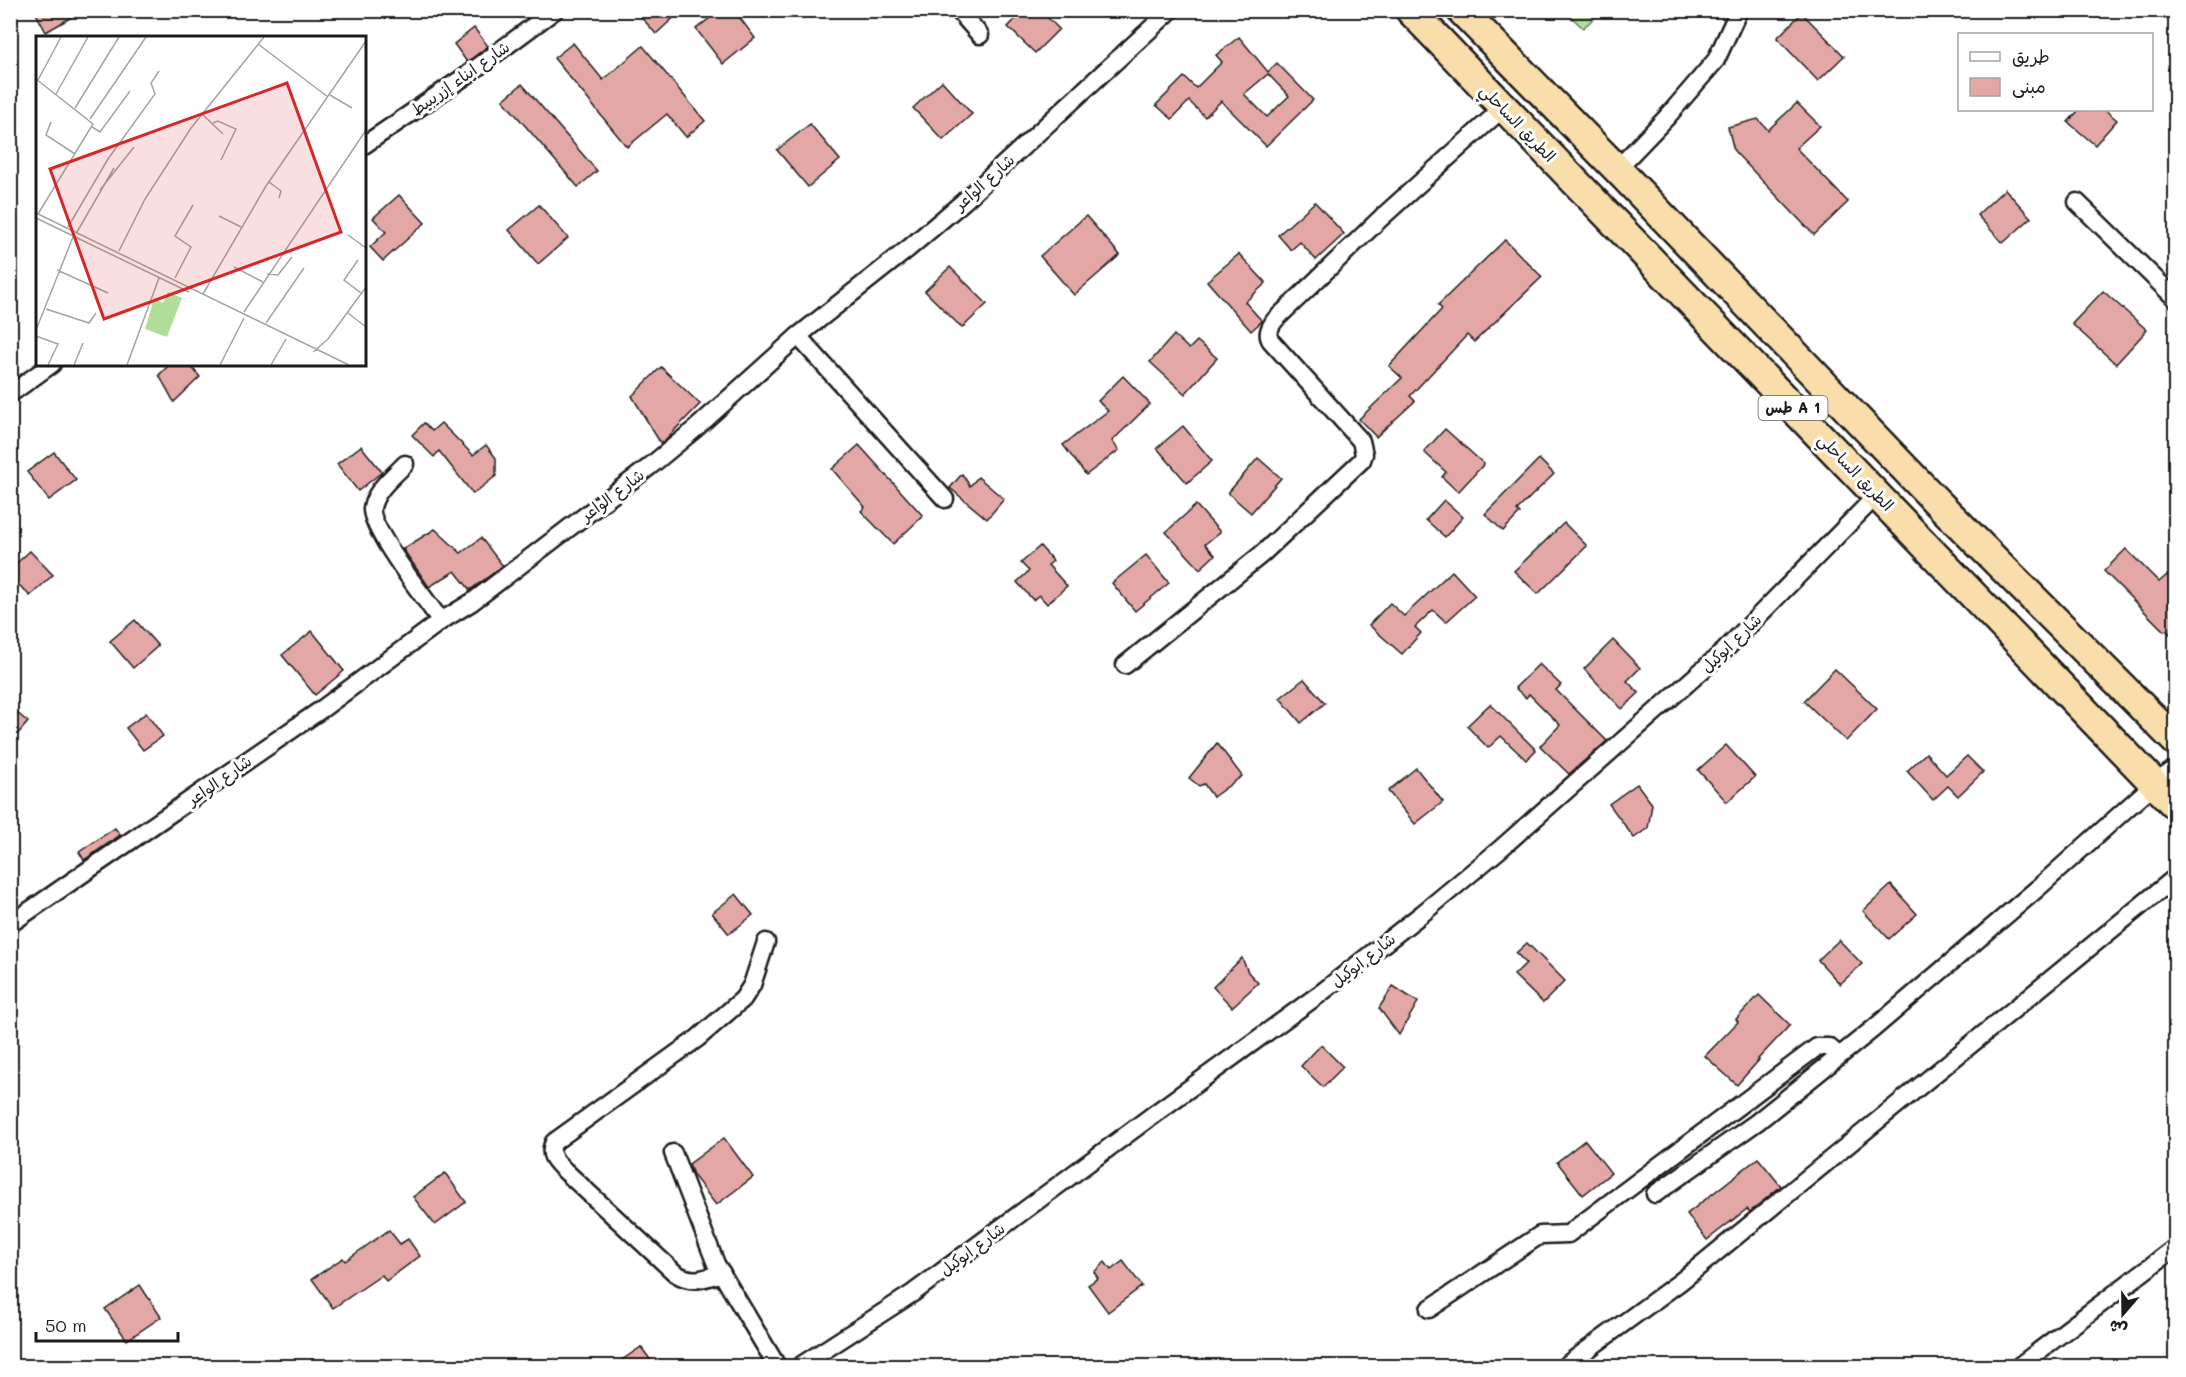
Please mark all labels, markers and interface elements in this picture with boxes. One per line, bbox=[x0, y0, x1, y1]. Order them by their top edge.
legend bbox=[1958, 33, 2153, 111]
inset map bbox=[36, 36, 366, 366]
street label: شارع ابناء إزريبيط bbox=[406, 36, 514, 121]
text: طريق bbox=[2012, 44, 2050, 68]
text: مبنى bbox=[2012, 74, 2046, 98]
street label: الطريق الساحلي bbox=[1472, 79, 1561, 169]
street label: شارع الواعر bbox=[947, 149, 1020, 217]
road number: طس A 1 bbox=[1758, 396, 1828, 420]
street label: الطريق الساحلي bbox=[1810, 428, 1899, 518]
street label: شارع الواعر bbox=[574, 464, 649, 528]
street label: شارع ابوكيل bbox=[1696, 609, 1767, 678]
street label: شارع الواعر bbox=[181, 750, 256, 812]
street label: شارع ابوكيل bbox=[1326, 928, 1400, 993]
street label: شارع ابوكيل bbox=[935, 1217, 1010, 1282]
north arrow bbox=[2093, 1284, 2153, 1344]
scale bar bbox=[36, 1305, 178, 1343]
text: 50 m bbox=[45, 1313, 87, 1337]
text: ش bbox=[2106, 1316, 2130, 1341]

